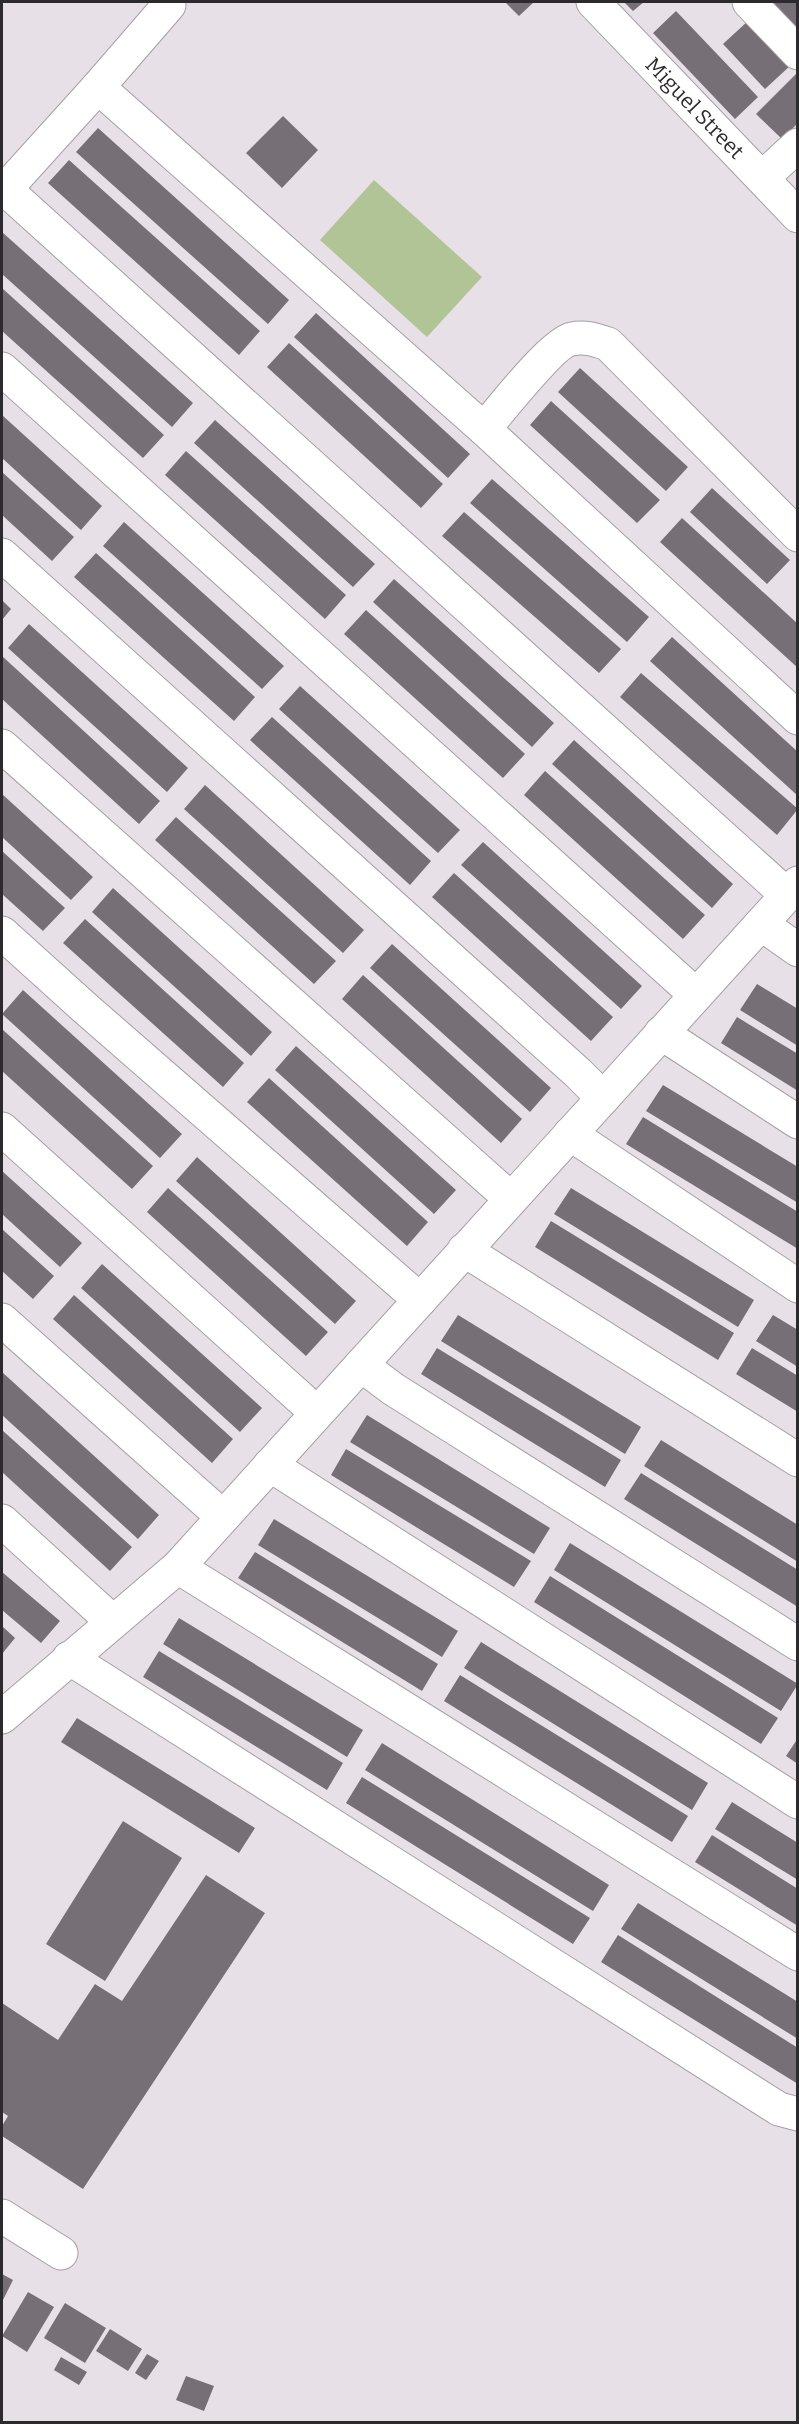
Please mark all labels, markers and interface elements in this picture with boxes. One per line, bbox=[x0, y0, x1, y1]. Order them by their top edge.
street label: Miguel Street bbox=[640, 52, 750, 165]

